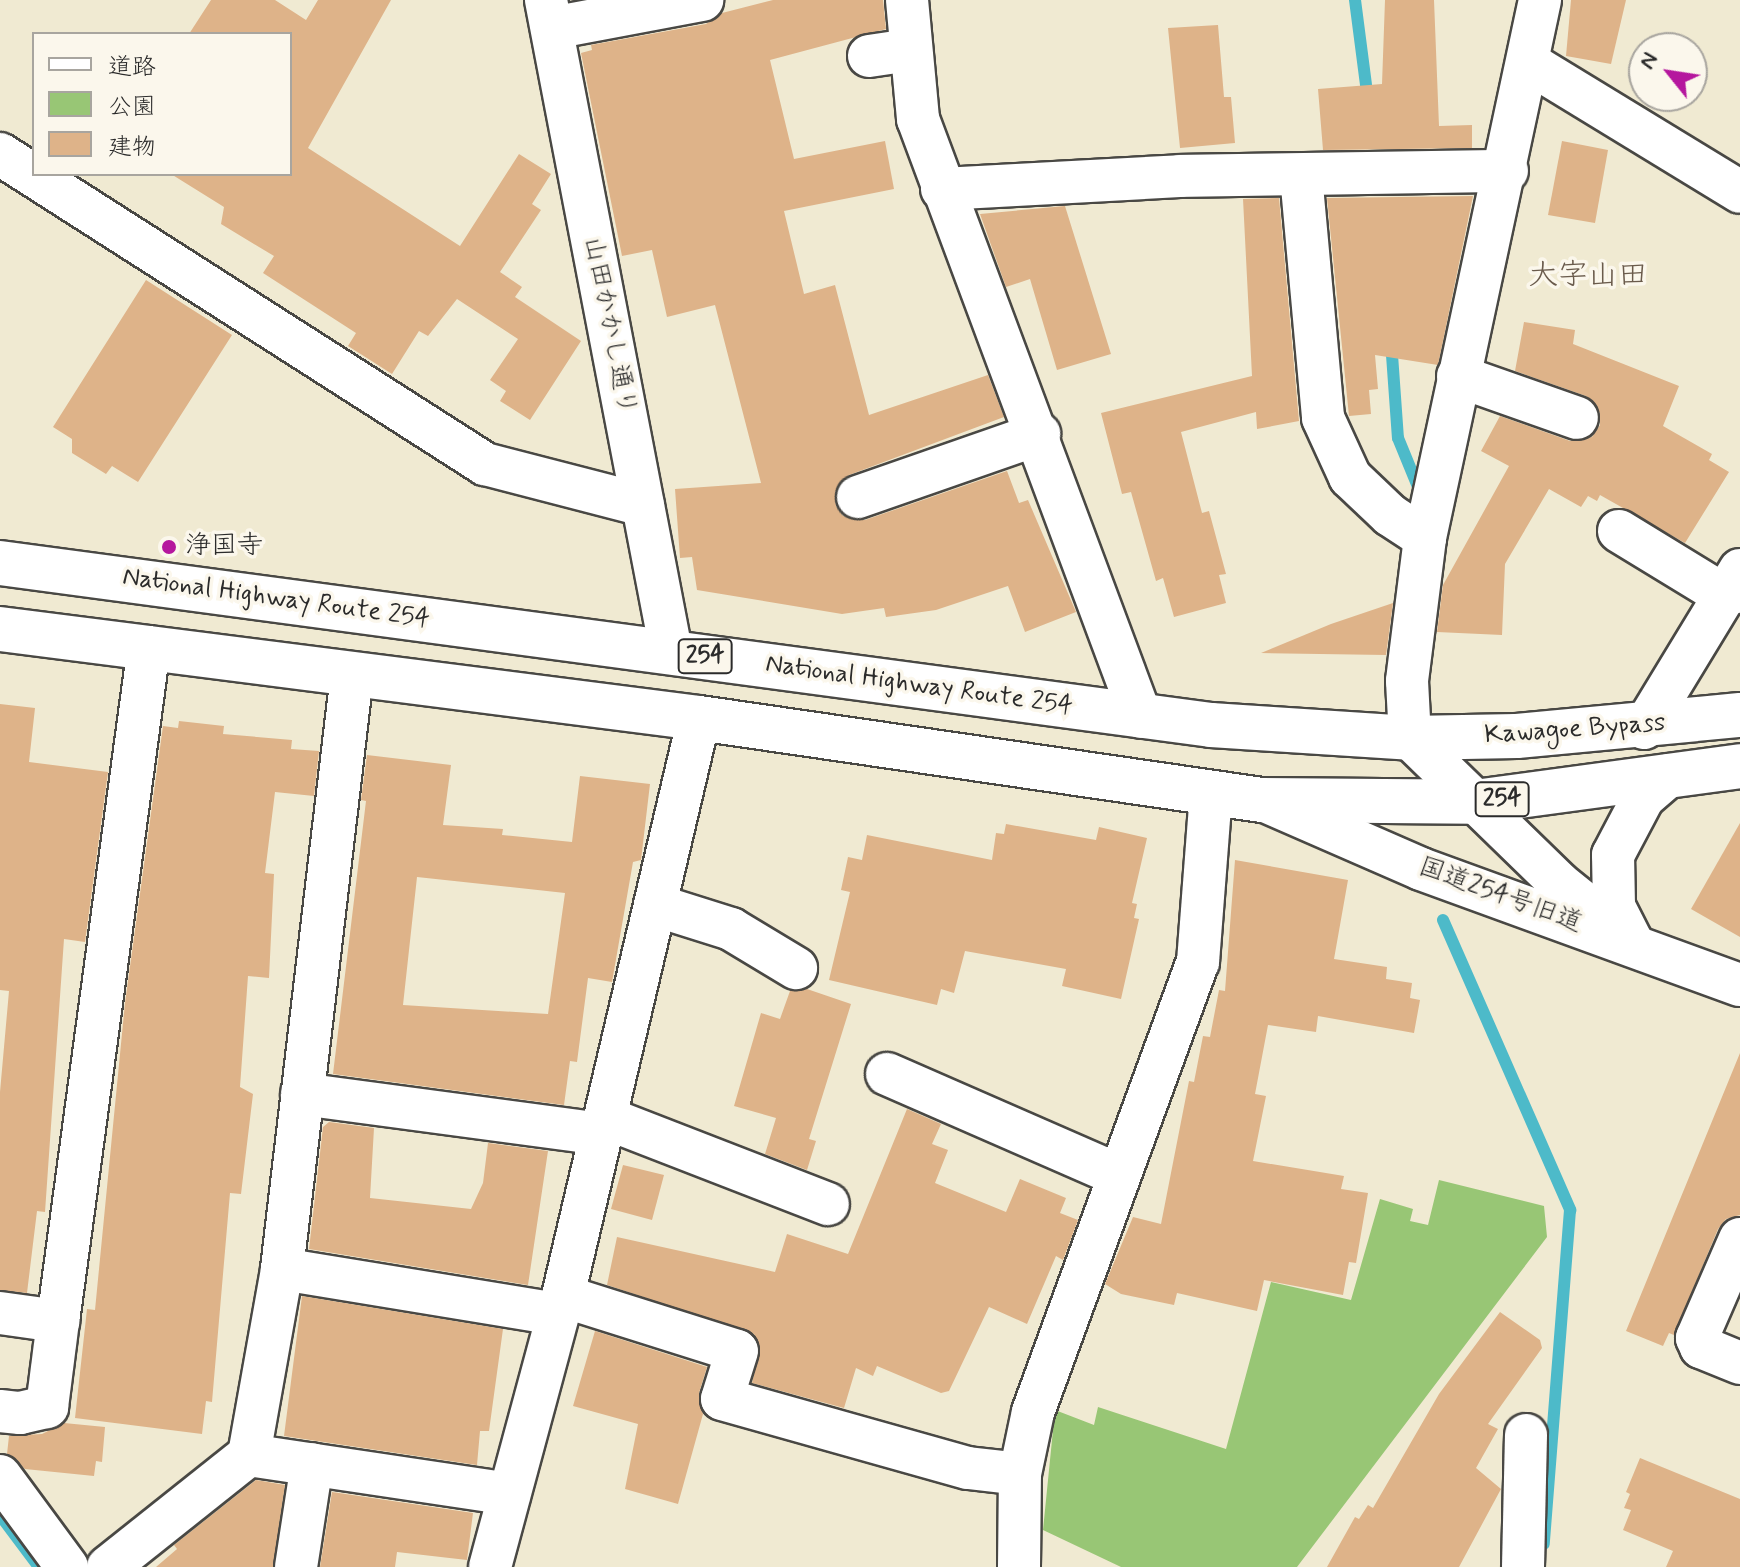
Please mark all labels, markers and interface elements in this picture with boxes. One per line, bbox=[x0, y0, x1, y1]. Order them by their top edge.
legend bbox=[32, 32, 292, 176]
north arrow bbox=[1628, 32, 1708, 112]
text: N bbox=[1633, 48, 1665, 74]
text: 道路 bbox=[108, 52, 156, 83]
text: 公園 bbox=[108, 92, 156, 123]
text: 建物 bbox=[108, 132, 156, 163]
street label: 山田かかし通り bbox=[576, 234, 642, 418]
district label: 大字山田 bbox=[1528, 258, 1648, 294]
place label: 浄国寺 bbox=[185, 531, 263, 563]
marker: 浄国寺 bbox=[160, 538, 178, 556]
street label: National Highway Route 254 bbox=[125, 563, 427, 635]
road number: 254 bbox=[677, 636, 733, 676]
street label: National Highway Route 254 bbox=[768, 650, 1070, 722]
street label: Kawagoe Bypass bbox=[1483, 708, 1667, 752]
road number: 254 bbox=[1474, 779, 1530, 819]
street label: 国道254号旧道 bbox=[1414, 852, 1586, 940]

